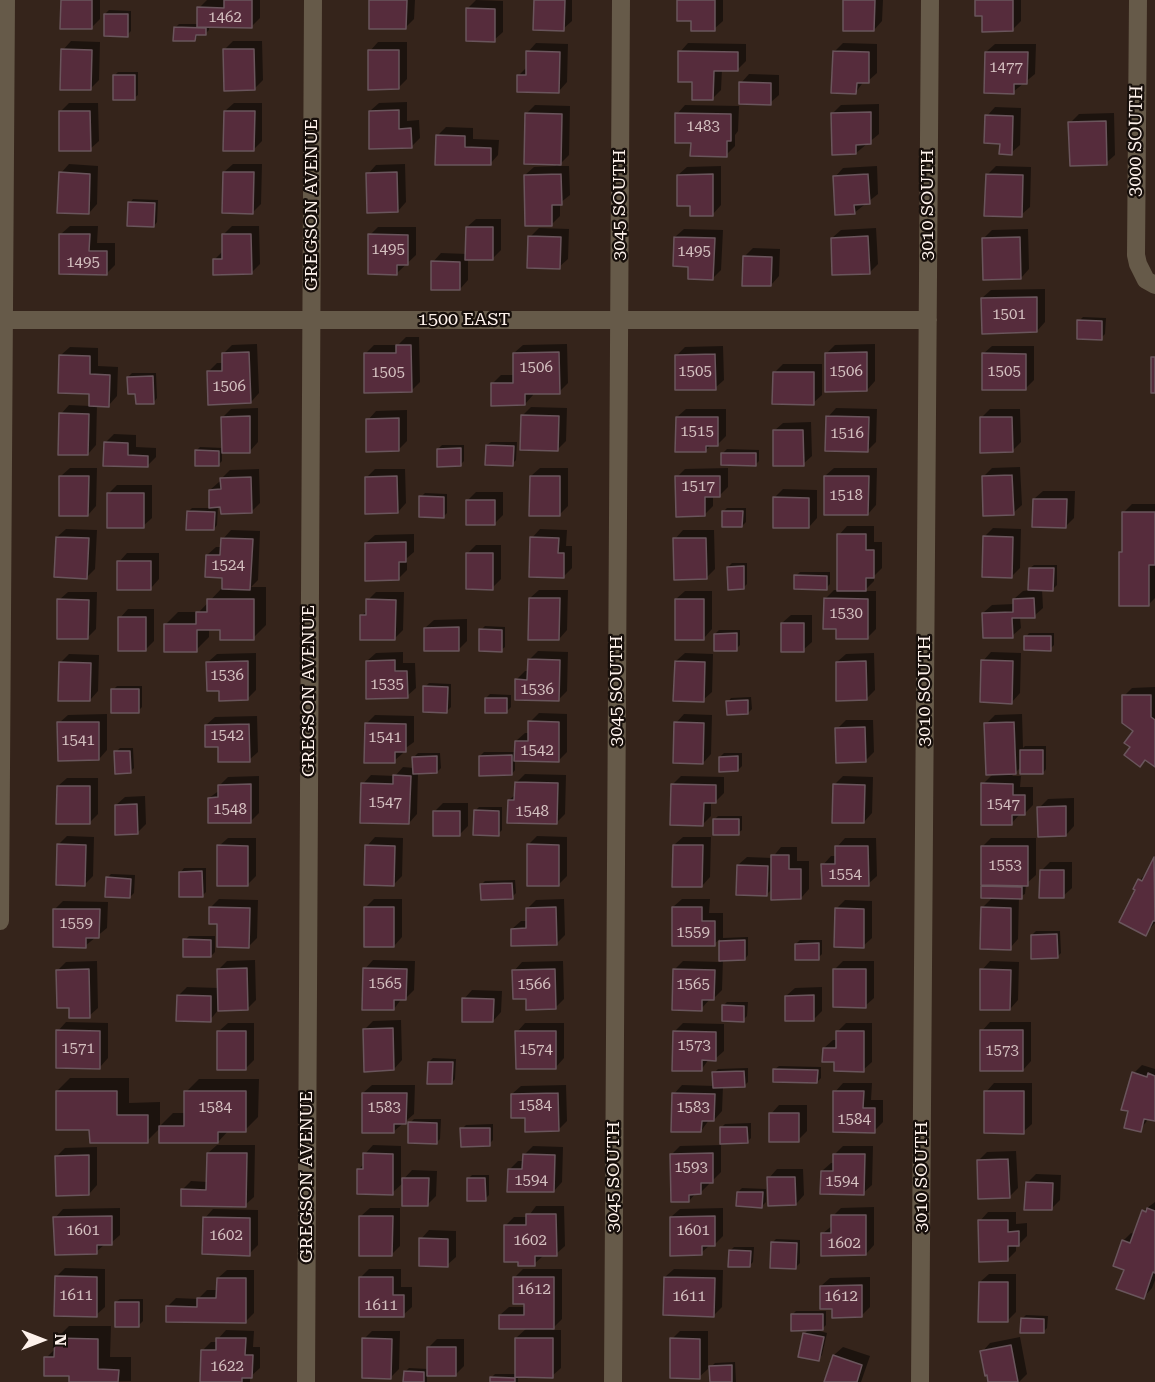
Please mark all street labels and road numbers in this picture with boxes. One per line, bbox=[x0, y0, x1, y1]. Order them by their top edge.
street label: 3000 SOUTH bbox=[1124, 85, 1148, 197]
street label: GREGSON AVENUE bbox=[301, 119, 323, 291]
street label: 3045 SOUTH bbox=[609, 149, 631, 261]
street label: 3010 SOUTH bbox=[917, 149, 939, 261]
street label: 1500 EAST bbox=[418, 309, 510, 331]
street label: GREGSON AVENUE bbox=[298, 605, 320, 777]
street label: 3045 SOUTH bbox=[606, 635, 628, 747]
street label: 3010 SOUTH bbox=[914, 635, 936, 747]
street label: GREGSON AVENUE bbox=[296, 1091, 318, 1263]
street label: 3045 SOUTH bbox=[603, 1121, 625, 1233]
street label: 3010 SOUTH bbox=[911, 1121, 933, 1233]

